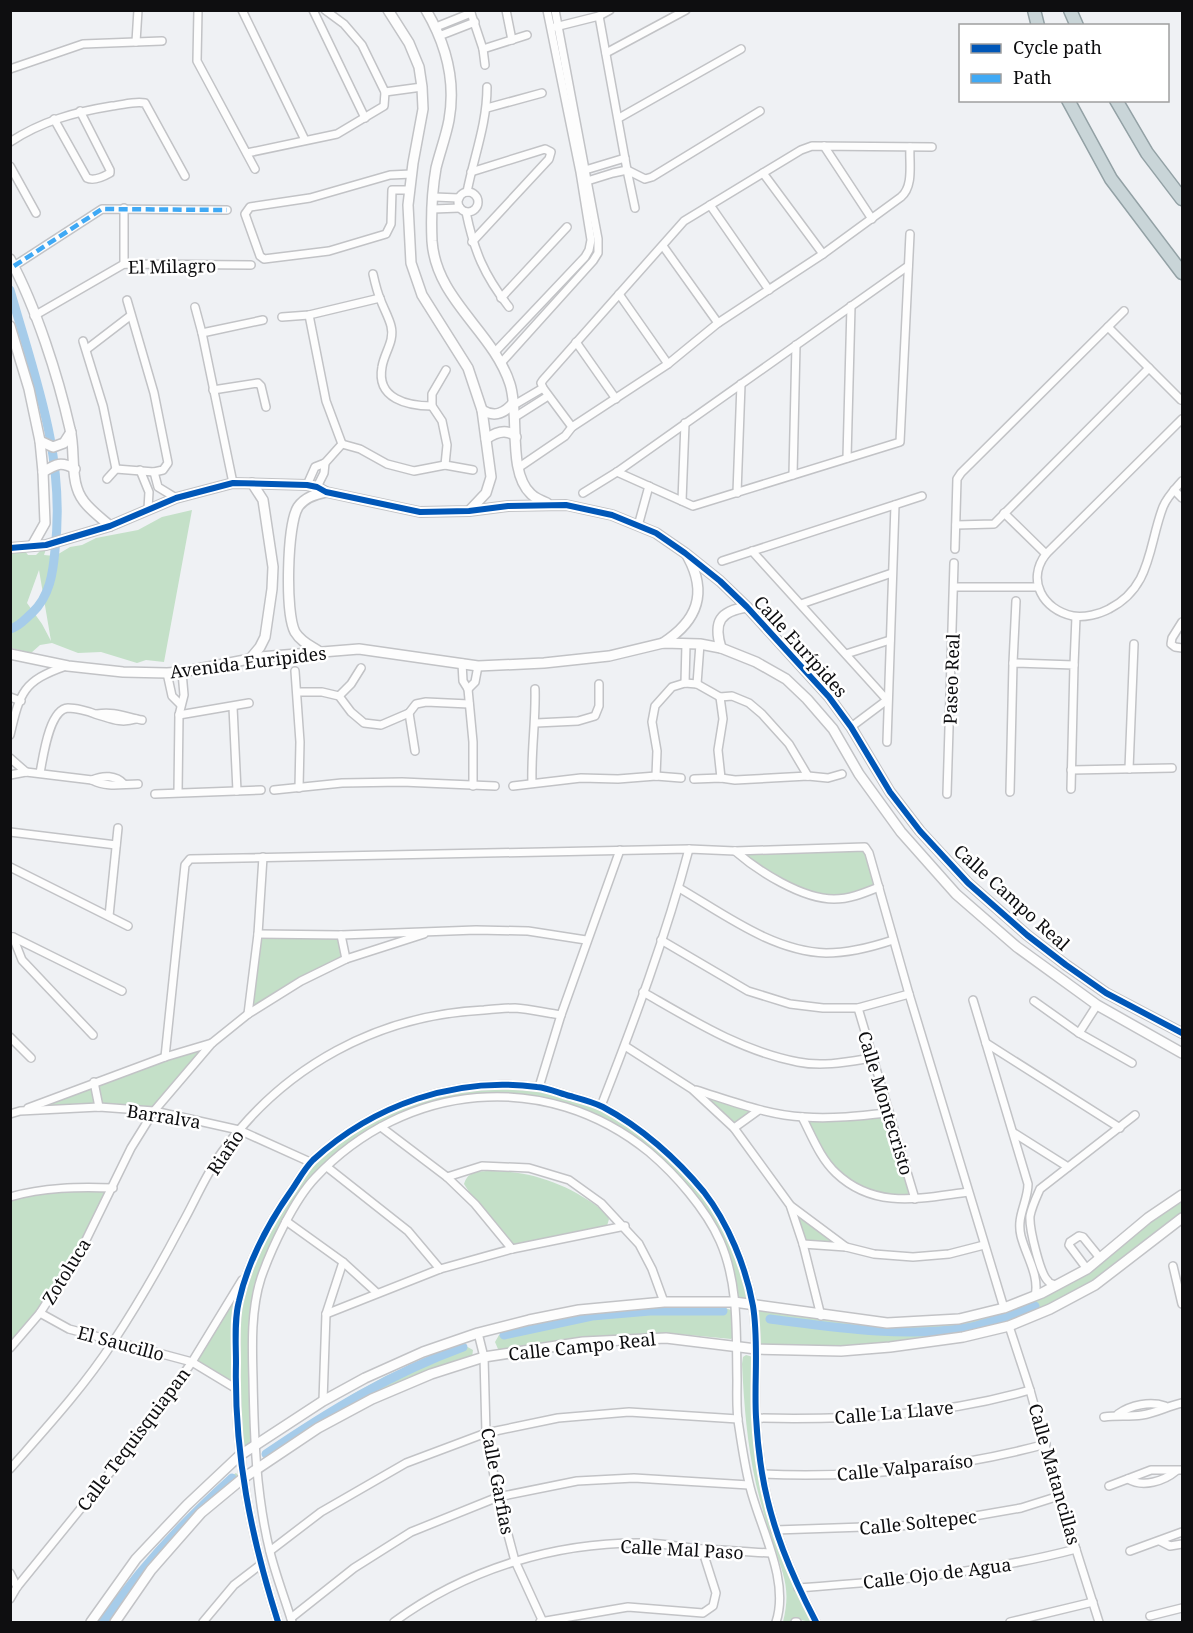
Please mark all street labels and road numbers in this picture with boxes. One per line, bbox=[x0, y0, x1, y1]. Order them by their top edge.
street label: El Milagro bbox=[128, 253, 216, 279]
street label: Calle Eurípides bbox=[749, 590, 853, 702]
street label: Paseo Real bbox=[937, 633, 965, 725]
street label: Avenida Euripides bbox=[168, 640, 328, 684]
street label: Calle Campo Real bbox=[949, 839, 1075, 956]
street label: Calle Montecristo bbox=[853, 1028, 919, 1178]
street label: Barralva bbox=[125, 1098, 203, 1134]
street label: Riaño bbox=[201, 1125, 249, 1179]
street label: Zotoluca bbox=[36, 1233, 96, 1309]
street label: El Saucillo bbox=[75, 1320, 167, 1366]
street label: Calle Campo Real bbox=[507, 1326, 657, 1366]
street label: Calle Tequisquiapan bbox=[71, 1362, 195, 1516]
street label: Calle La Llave bbox=[833, 1395, 955, 1429]
street label: Calle Matancillas bbox=[1023, 1401, 1087, 1547]
street label: Calle Garfias bbox=[476, 1426, 520, 1536]
street label: Calle Valparaíso bbox=[836, 1448, 974, 1486]
street label: Calle Soltepec bbox=[858, 1504, 978, 1540]
street label: Calle Mal Paso bbox=[620, 1534, 744, 1564]
street label: Calle Ojo de Agua bbox=[861, 1552, 1013, 1594]

